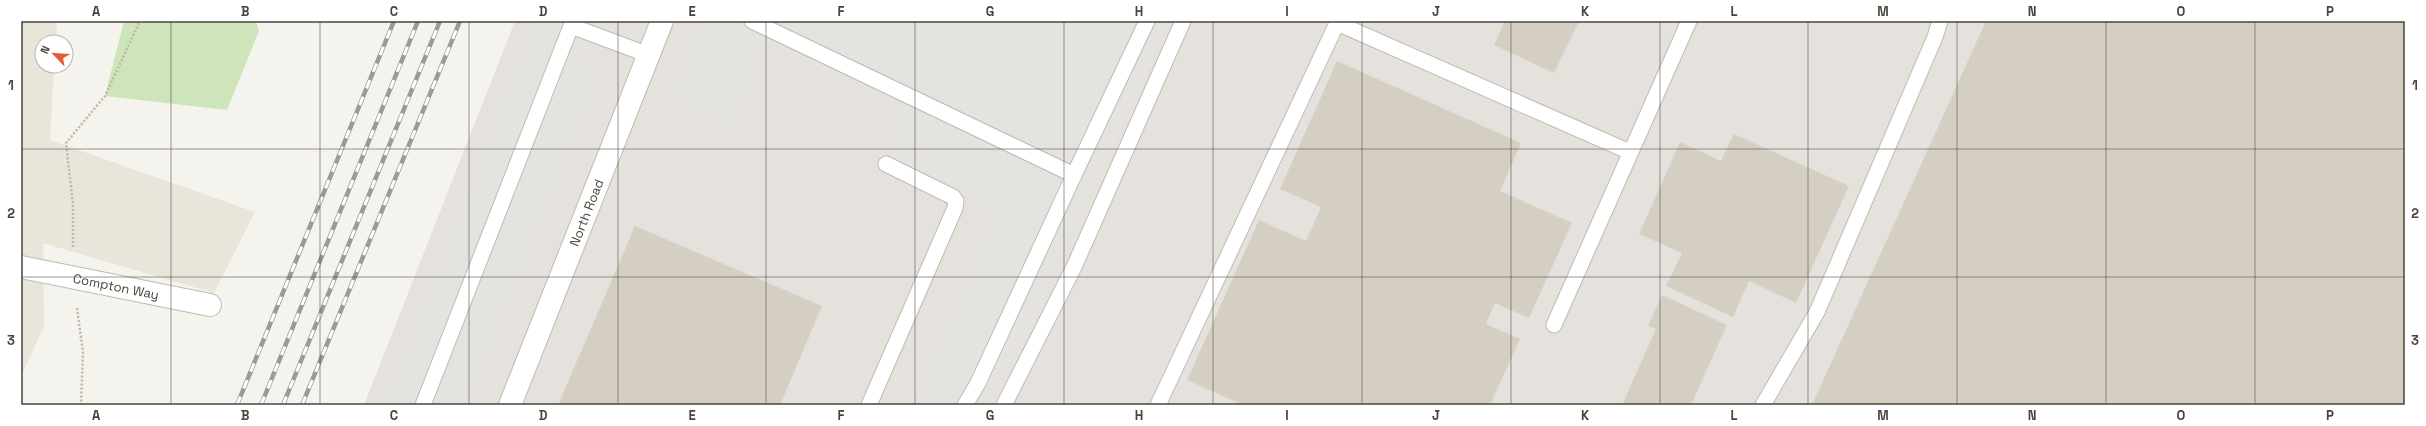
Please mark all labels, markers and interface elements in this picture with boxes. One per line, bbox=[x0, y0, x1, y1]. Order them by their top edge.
text: A bbox=[92, 3, 101, 20]
text: B bbox=[241, 3, 250, 20]
text: C bbox=[390, 3, 398, 20]
text: D bbox=[539, 3, 548, 20]
text: E bbox=[688, 3, 696, 20]
text: F bbox=[838, 3, 845, 20]
text: G bbox=[986, 3, 994, 20]
text: H bbox=[1135, 3, 1143, 20]
text: I bbox=[1285, 3, 1289, 20]
text: J bbox=[1432, 3, 1440, 20]
text: K bbox=[1581, 3, 1590, 20]
text: L bbox=[1730, 3, 1738, 20]
text: M bbox=[1877, 3, 1889, 20]
text: N bbox=[2028, 3, 2036, 20]
text: O bbox=[2177, 3, 2186, 20]
text: P bbox=[2326, 3, 2334, 20]
north arrow bbox=[34, 34, 74, 74]
text: N bbox=[37, 43, 53, 56]
text: 1 bbox=[8, 77, 14, 94]
text: 1 bbox=[2412, 77, 2418, 94]
street label: North Road bbox=[565, 176, 607, 249]
text: 2 bbox=[7, 205, 15, 222]
text: 2 bbox=[2411, 205, 2419, 222]
street label: Compton Way bbox=[72, 269, 161, 303]
text: 3 bbox=[7, 332, 15, 349]
text: 3 bbox=[2411, 332, 2419, 349]
text: A bbox=[92, 407, 101, 424]
text: B bbox=[241, 407, 250, 424]
text: C bbox=[390, 407, 398, 424]
text: D bbox=[539, 407, 548, 424]
text: E bbox=[688, 407, 696, 424]
text: F bbox=[838, 407, 845, 424]
text: G bbox=[986, 407, 994, 424]
text: H bbox=[1135, 407, 1143, 424]
text: I bbox=[1285, 407, 1289, 424]
text: J bbox=[1432, 407, 1440, 424]
text: K bbox=[1581, 407, 1590, 424]
text: L bbox=[1730, 407, 1738, 424]
text: M bbox=[1877, 407, 1889, 424]
text: N bbox=[2028, 407, 2036, 424]
text: O bbox=[2177, 407, 2186, 424]
text: P bbox=[2326, 407, 2334, 424]

